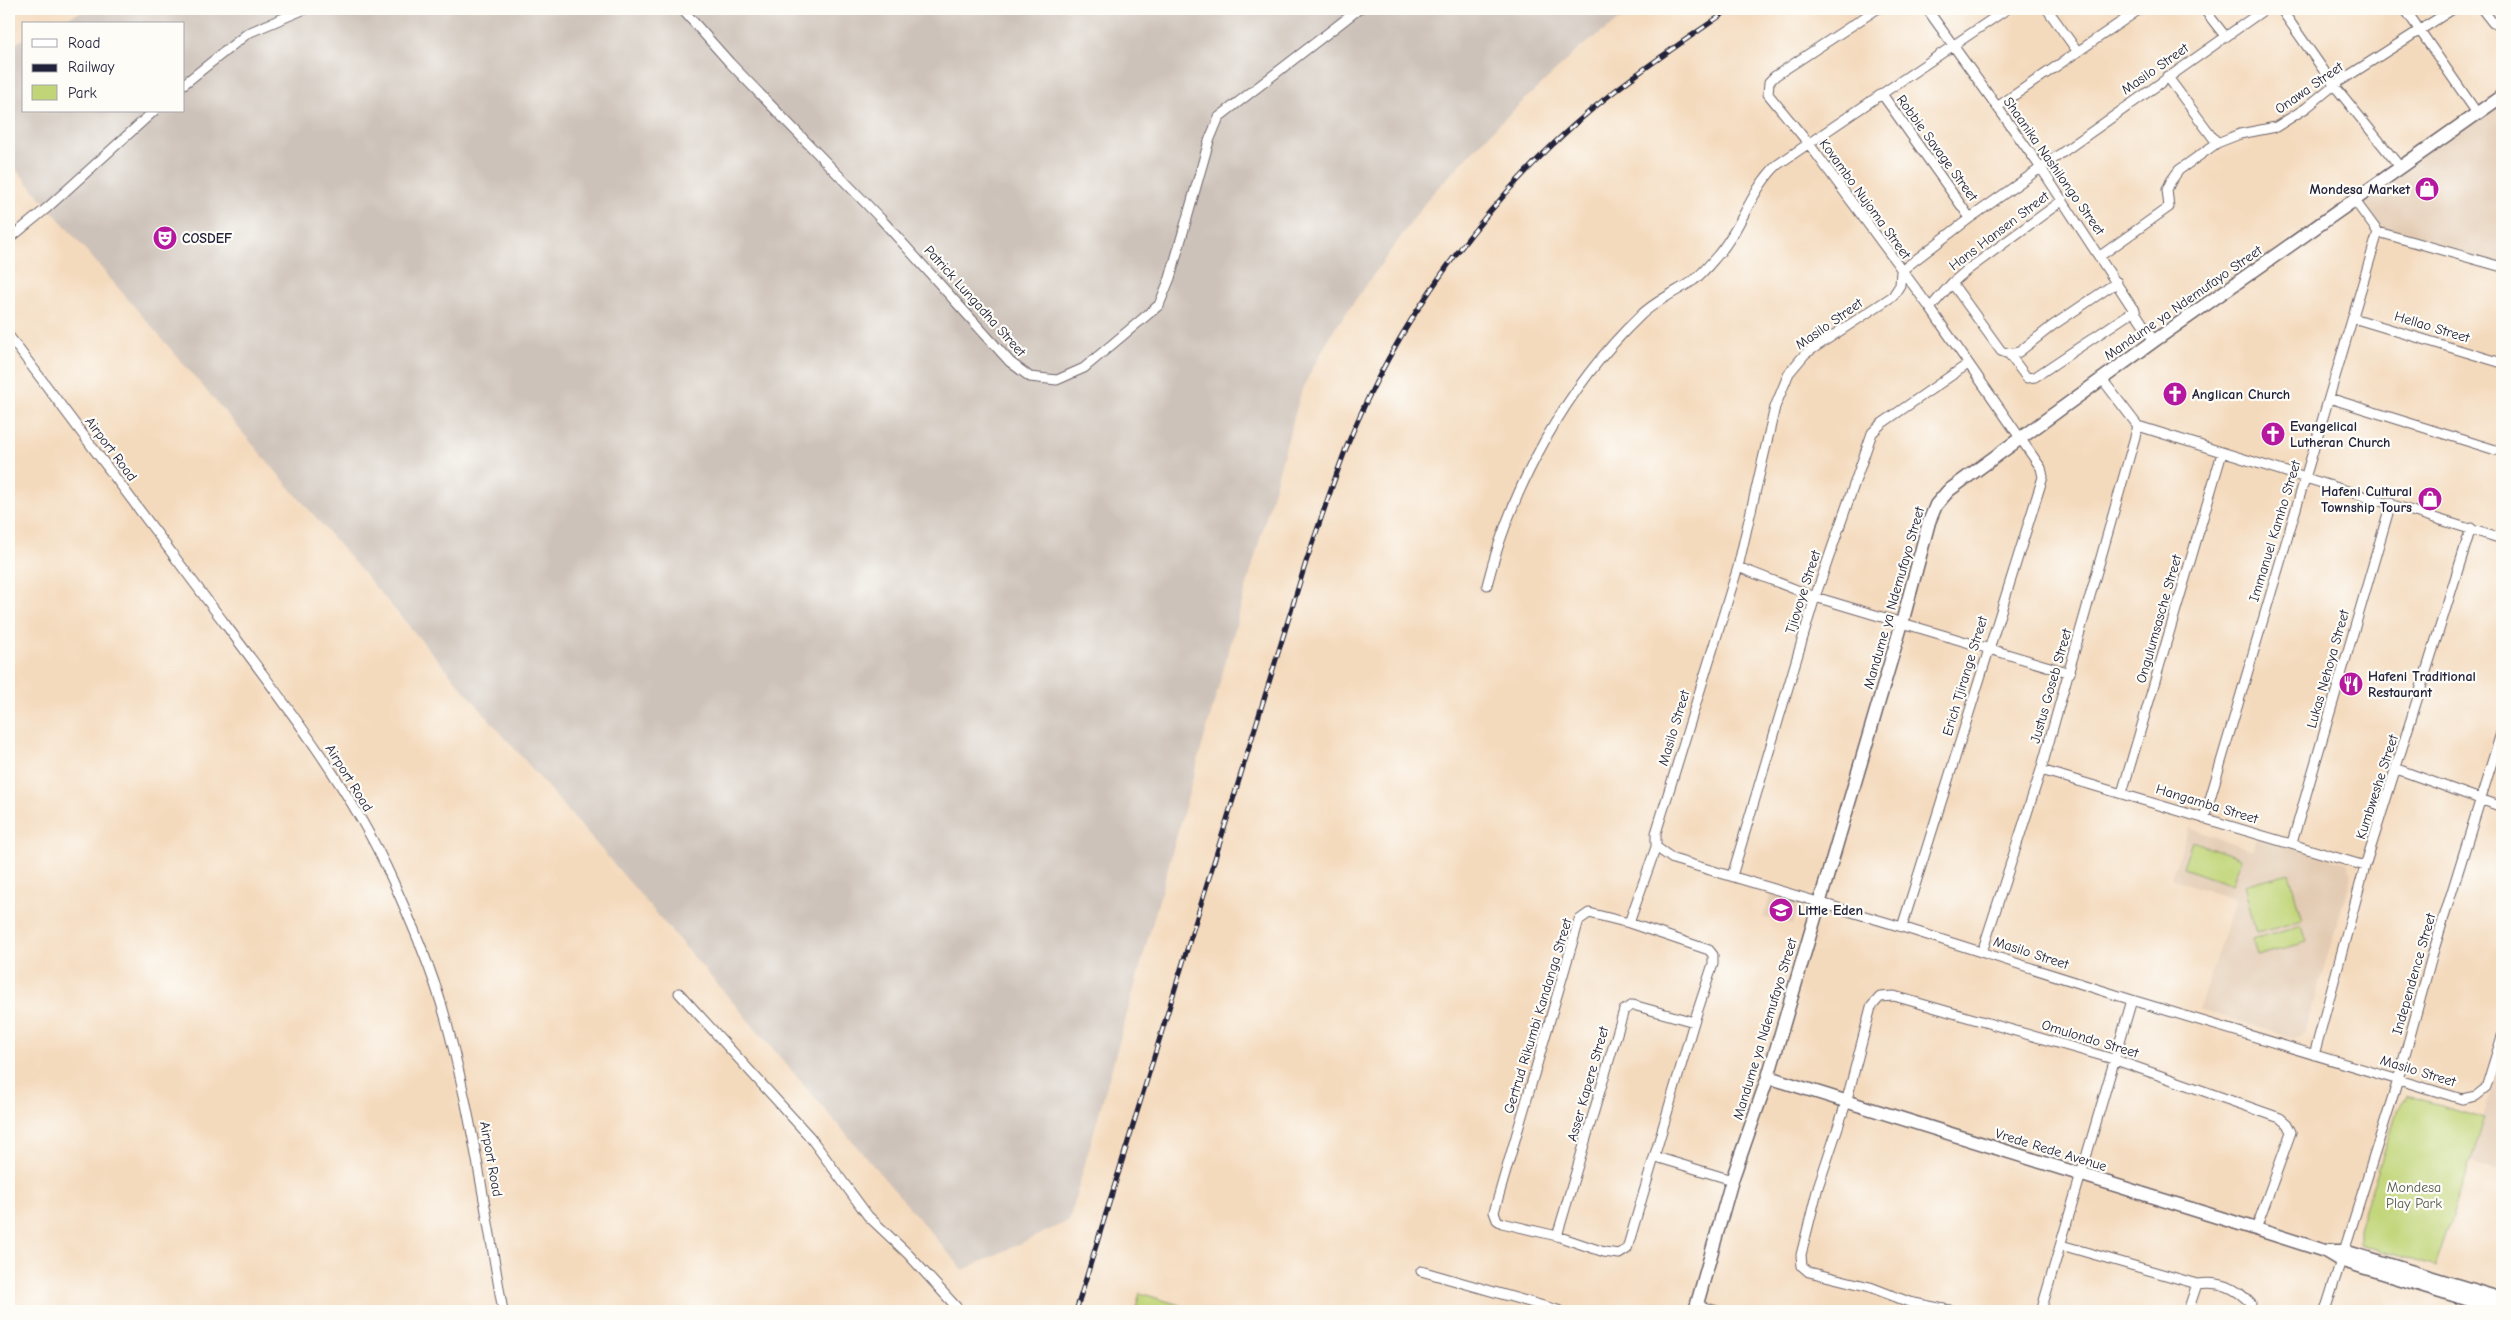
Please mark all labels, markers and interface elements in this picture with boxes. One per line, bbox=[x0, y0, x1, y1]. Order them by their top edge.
legend bbox=[22, 22, 185, 112]
text: Road bbox=[68, 34, 100, 52]
street label: Masilo Street bbox=[2118, 39, 2193, 98]
text: Railway bbox=[68, 58, 115, 76]
street label: Onawa Street bbox=[2272, 58, 2347, 118]
text: Park bbox=[68, 84, 97, 102]
street label: Robbie Savage Street bbox=[1893, 91, 1982, 205]
street label: Shaanika Nashilongo Street bbox=[2000, 94, 2109, 239]
street label: Kovambo Nujoma Street bbox=[1816, 135, 1915, 263]
shop icon: Mondesa Market bbox=[2414, 176, 2440, 202]
place label: Mondesa Market bbox=[2310, 181, 2410, 198]
street label: Hans Hansen Street bbox=[1946, 187, 2053, 274]
theatre icon: COSDEF bbox=[152, 225, 178, 251]
place label: COSDEF bbox=[182, 230, 233, 247]
street label: Mandume ya Ndemufayo Street bbox=[2101, 241, 2266, 364]
street label: Patrick Lungadha Street bbox=[921, 242, 1030, 361]
street label: Masilo Street bbox=[1792, 294, 1867, 353]
street label: Hellao Street bbox=[2392, 308, 2473, 347]
church icon: Anglican Church bbox=[2162, 381, 2188, 407]
place label: Anglican Church bbox=[2192, 386, 2290, 403]
street label: Airport Road bbox=[81, 413, 141, 485]
place label: Evangelical Lutheran Church bbox=[2290, 418, 2390, 451]
church icon: Evangelical Lutheran Church bbox=[2260, 421, 2286, 447]
street label: Immanuel Kamho Street bbox=[2245, 457, 2305, 604]
place label: Hafeni Cultural Township Tours bbox=[2321, 483, 2412, 516]
shop icon: Hafeni Cultural Township Tours bbox=[2417, 486, 2443, 512]
street label: Mandume ya Ndemufayo Street bbox=[1860, 504, 1928, 691]
street label: Tjiovoye Street bbox=[1782, 547, 1825, 636]
street label: Ongulumsasche Street bbox=[2133, 552, 2186, 685]
street label: Lukas Nehoya Street bbox=[2303, 607, 2353, 730]
street label: Erich Tjirange Street bbox=[1939, 613, 1992, 738]
street label: Justus Goseb Street bbox=[2027, 626, 2076, 745]
place label: Hafeni Traditional Restaurant bbox=[2368, 668, 2476, 701]
restaurant icon: Hafeni Traditional Restaurant bbox=[2338, 671, 2364, 697]
street label: Masilo Street bbox=[1654, 687, 1694, 768]
street label: Kumbweshe Street bbox=[2352, 732, 2402, 842]
street label: Airport Road bbox=[322, 741, 376, 815]
street label: Hangamba Street bbox=[2154, 780, 2261, 828]
school or university icon: Little Eden bbox=[1768, 897, 1794, 923]
place label: Little Eden bbox=[1798, 902, 1863, 919]
street label: Independence Street bbox=[2389, 910, 2440, 1037]
street label: Gertrud Rikumbi Kandanga Street bbox=[1500, 915, 1576, 1116]
street label: Masilo Street bbox=[1991, 933, 2072, 973]
street label: Mandume ya Ndemufayo Street bbox=[1729, 935, 1801, 1122]
street label: Omulondo Street bbox=[2039, 1016, 2141, 1062]
street label: Asser Kapere Street bbox=[1563, 1024, 1613, 1143]
street label: Masilo Street bbox=[2378, 1051, 2459, 1091]
street label: Airport Road bbox=[476, 1120, 506, 1198]
street label: Vrede Rede Avenue bbox=[1993, 1125, 2109, 1175]
park label: Mondesa Play Park bbox=[2386, 1179, 2442, 1212]

